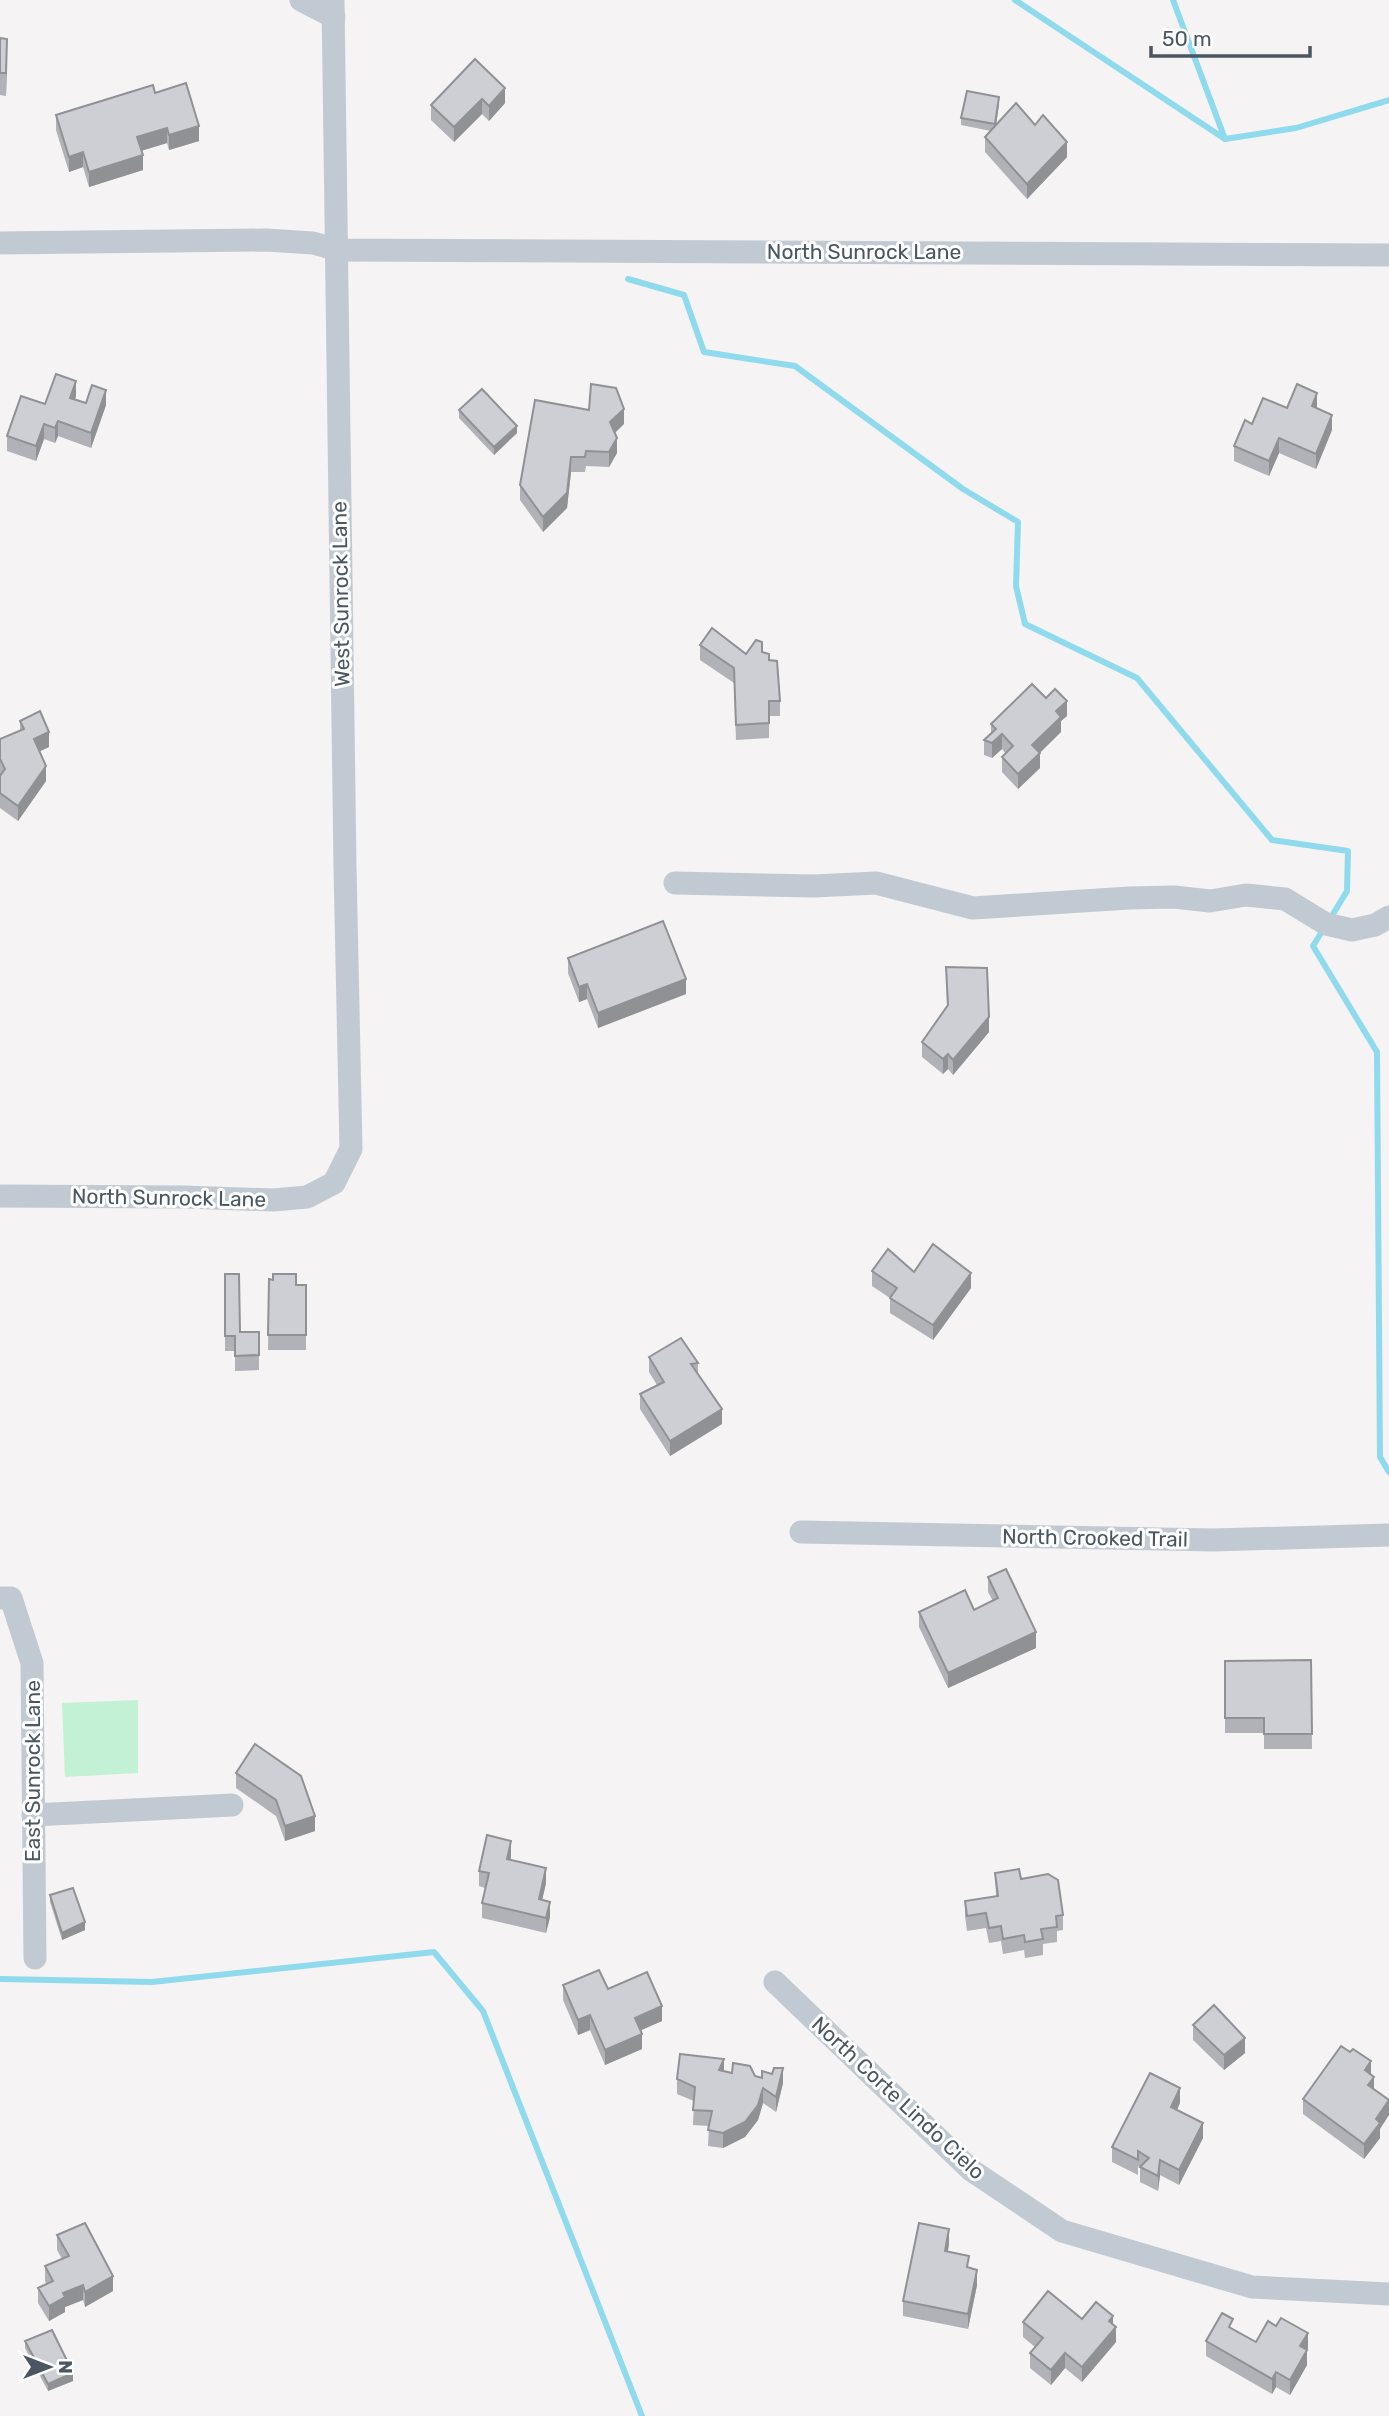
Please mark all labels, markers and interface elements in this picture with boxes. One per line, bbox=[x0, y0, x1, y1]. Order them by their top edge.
scale bar bbox=[1151, 14, 1310, 58]
text: 50 m bbox=[1162, 26, 1212, 51]
street label: North Sunrock Lane bbox=[767, 239, 961, 264]
street label: West Sunrock Lane bbox=[326, 501, 355, 687]
street label: North Sunrock Lane bbox=[72, 1183, 266, 1212]
street label: North Crooked Trail bbox=[1002, 1523, 1188, 1552]
street label: East Sunrock Lane bbox=[20, 1680, 45, 1862]
street label: North Corte Lindo Cielo bbox=[807, 2011, 990, 2184]
north arrow bbox=[14, 2332, 84, 2402]
text: N bbox=[54, 2360, 77, 2374]

